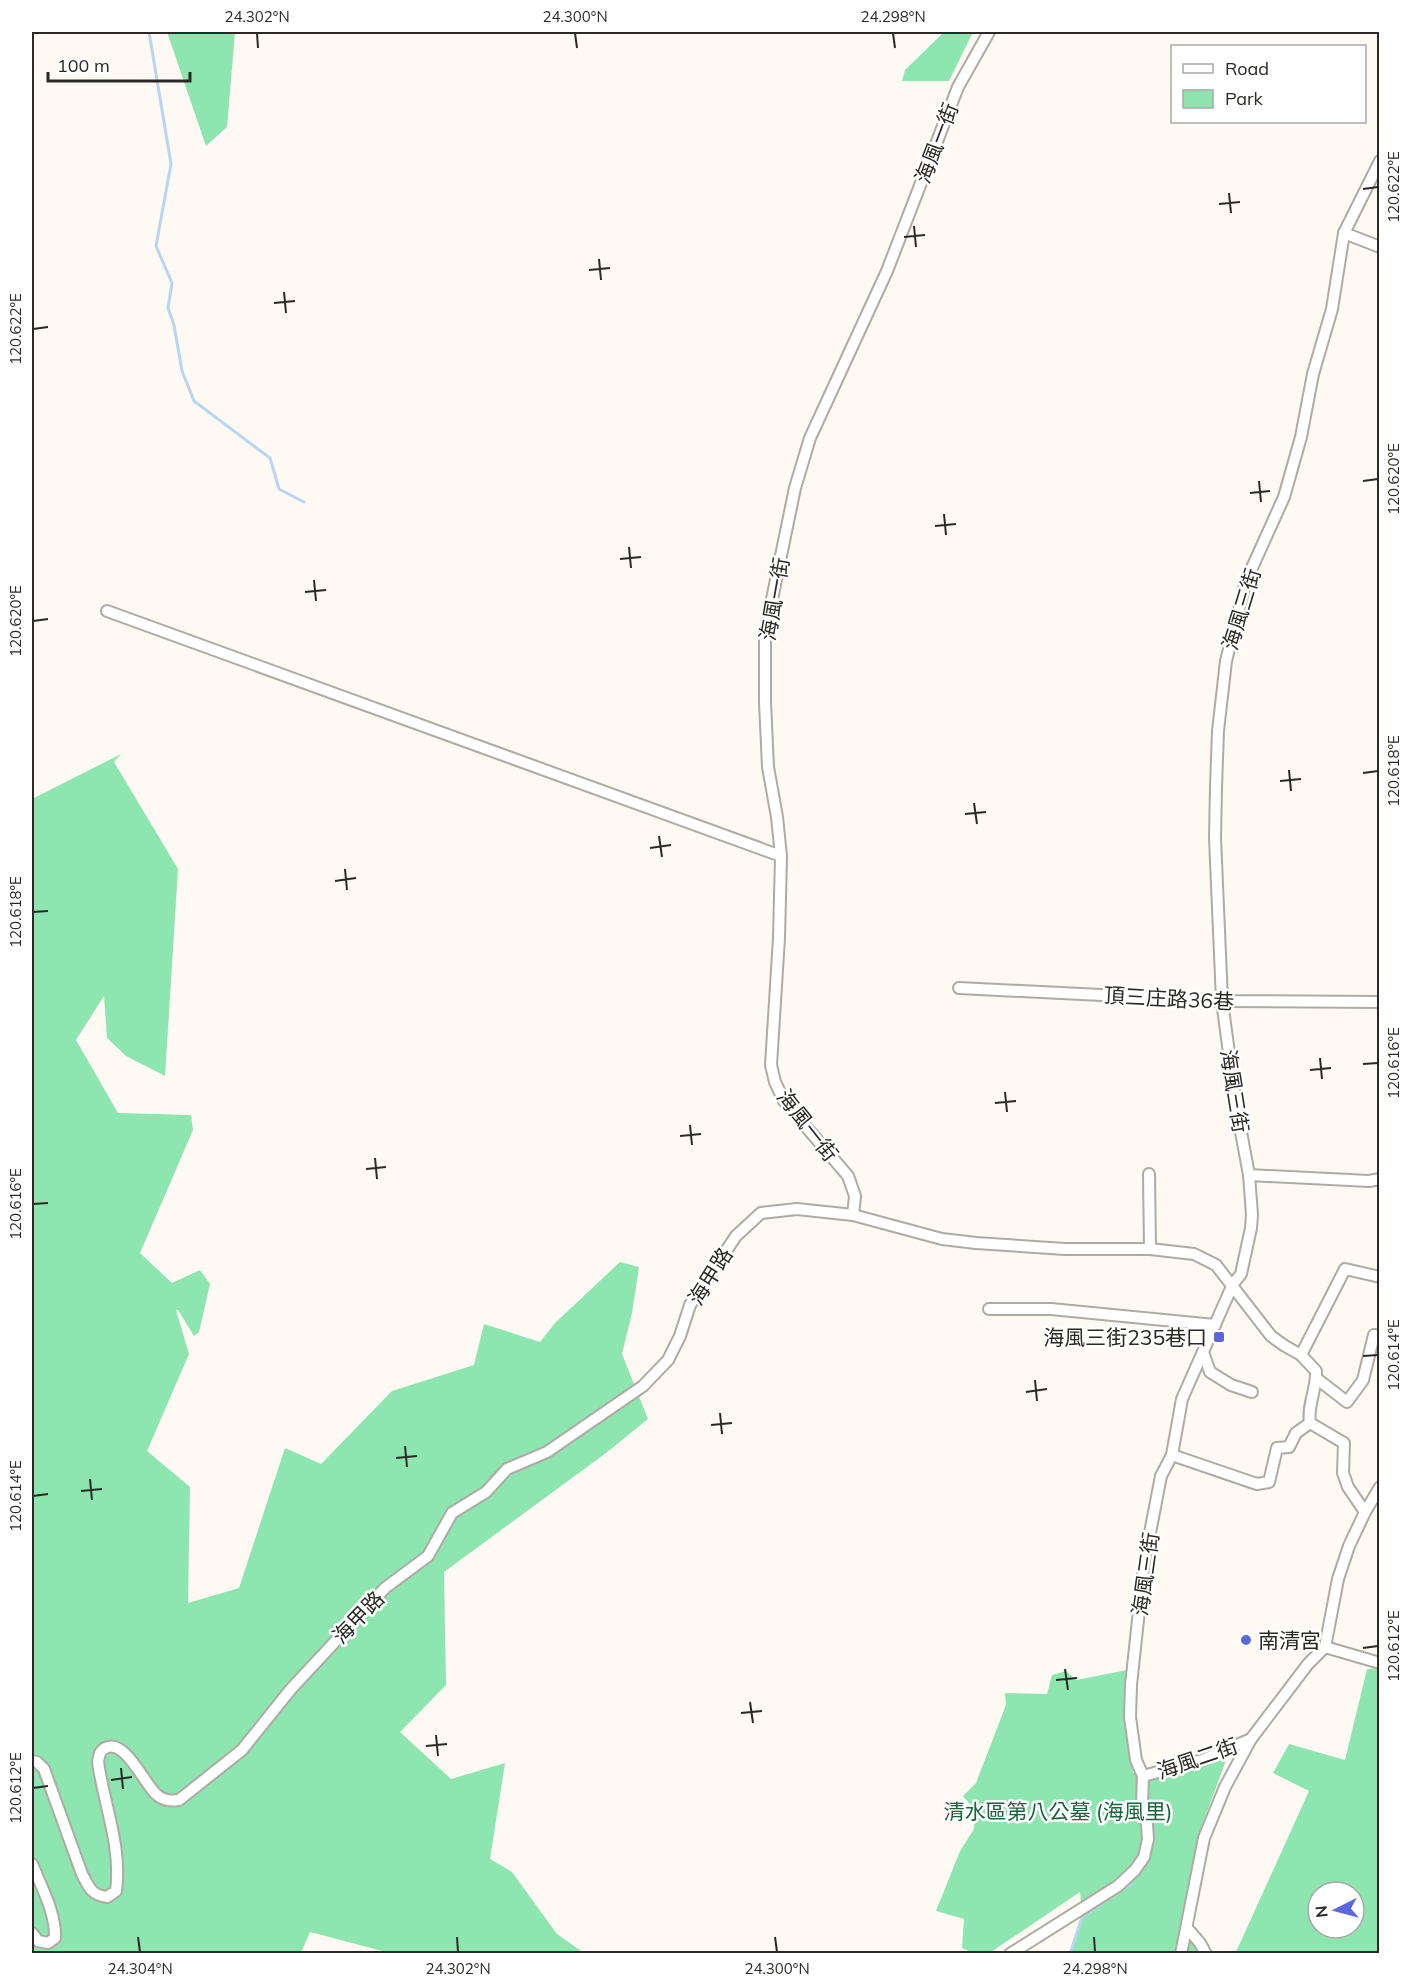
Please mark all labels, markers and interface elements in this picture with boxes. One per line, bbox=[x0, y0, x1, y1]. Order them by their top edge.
text: 24.302°N bbox=[224, 7, 290, 26]
text: 24.300°N bbox=[542, 7, 608, 26]
text: 24.298°N bbox=[860, 7, 926, 26]
scale bar bbox=[48, 45, 190, 83]
legend bbox=[1171, 45, 1366, 123]
text: 100 m bbox=[57, 54, 110, 77]
text: Road bbox=[1225, 57, 1269, 80]
text: Park bbox=[1225, 87, 1264, 110]
street label: 海風一街 bbox=[909, 99, 963, 187]
text: 120.622°E bbox=[1384, 151, 1403, 223]
text: 120.622°E bbox=[6, 293, 25, 365]
text: 120.620°E bbox=[1384, 443, 1403, 515]
street label: 海風一街 bbox=[754, 555, 794, 643]
street label: 海風三街 bbox=[1216, 565, 1266, 653]
text: 120.620°E bbox=[6, 585, 25, 657]
text: 120.618°E bbox=[1384, 735, 1403, 807]
text: 120.618°E bbox=[6, 876, 25, 948]
street label: 頂三庄路36巷 bbox=[1103, 982, 1235, 1014]
text: 120.616°E bbox=[1384, 1027, 1403, 1099]
street label: 海風三街 bbox=[1216, 1047, 1254, 1135]
street label: 海風一街 bbox=[772, 1084, 844, 1166]
text: 120.616°E bbox=[6, 1168, 25, 1240]
street label: 海甲路 bbox=[682, 1242, 738, 1310]
text: 120.614°E bbox=[1384, 1319, 1403, 1391]
place label: 海風三街235巷口 bbox=[1043, 1324, 1207, 1350]
marker: 海風三街235巷口 bbox=[1212, 1330, 1226, 1344]
text: 120.614°E bbox=[6, 1460, 25, 1532]
street label: 海風三街 bbox=[1126, 1531, 1164, 1617]
street label: 海甲路 bbox=[327, 1585, 389, 1649]
text: 120.612°E bbox=[1384, 1610, 1403, 1682]
place label: 南清宮 bbox=[1258, 1627, 1321, 1653]
marker: 南清宮 bbox=[1239, 1633, 1253, 1647]
street label: 海風二街 bbox=[1153, 1732, 1241, 1784]
text: 120.612°E bbox=[6, 1752, 25, 1824]
park label: 清水區第八公墓 (海風里) bbox=[944, 1798, 1172, 1824]
north arrow bbox=[1306, 1880, 1366, 1940]
text: N bbox=[1311, 1905, 1332, 1919]
text: 24.304°N bbox=[107, 1959, 173, 1978]
text: 24.302°N bbox=[425, 1959, 491, 1978]
text: 24.300°N bbox=[744, 1959, 810, 1978]
text: 24.298°N bbox=[1062, 1959, 1128, 1978]

